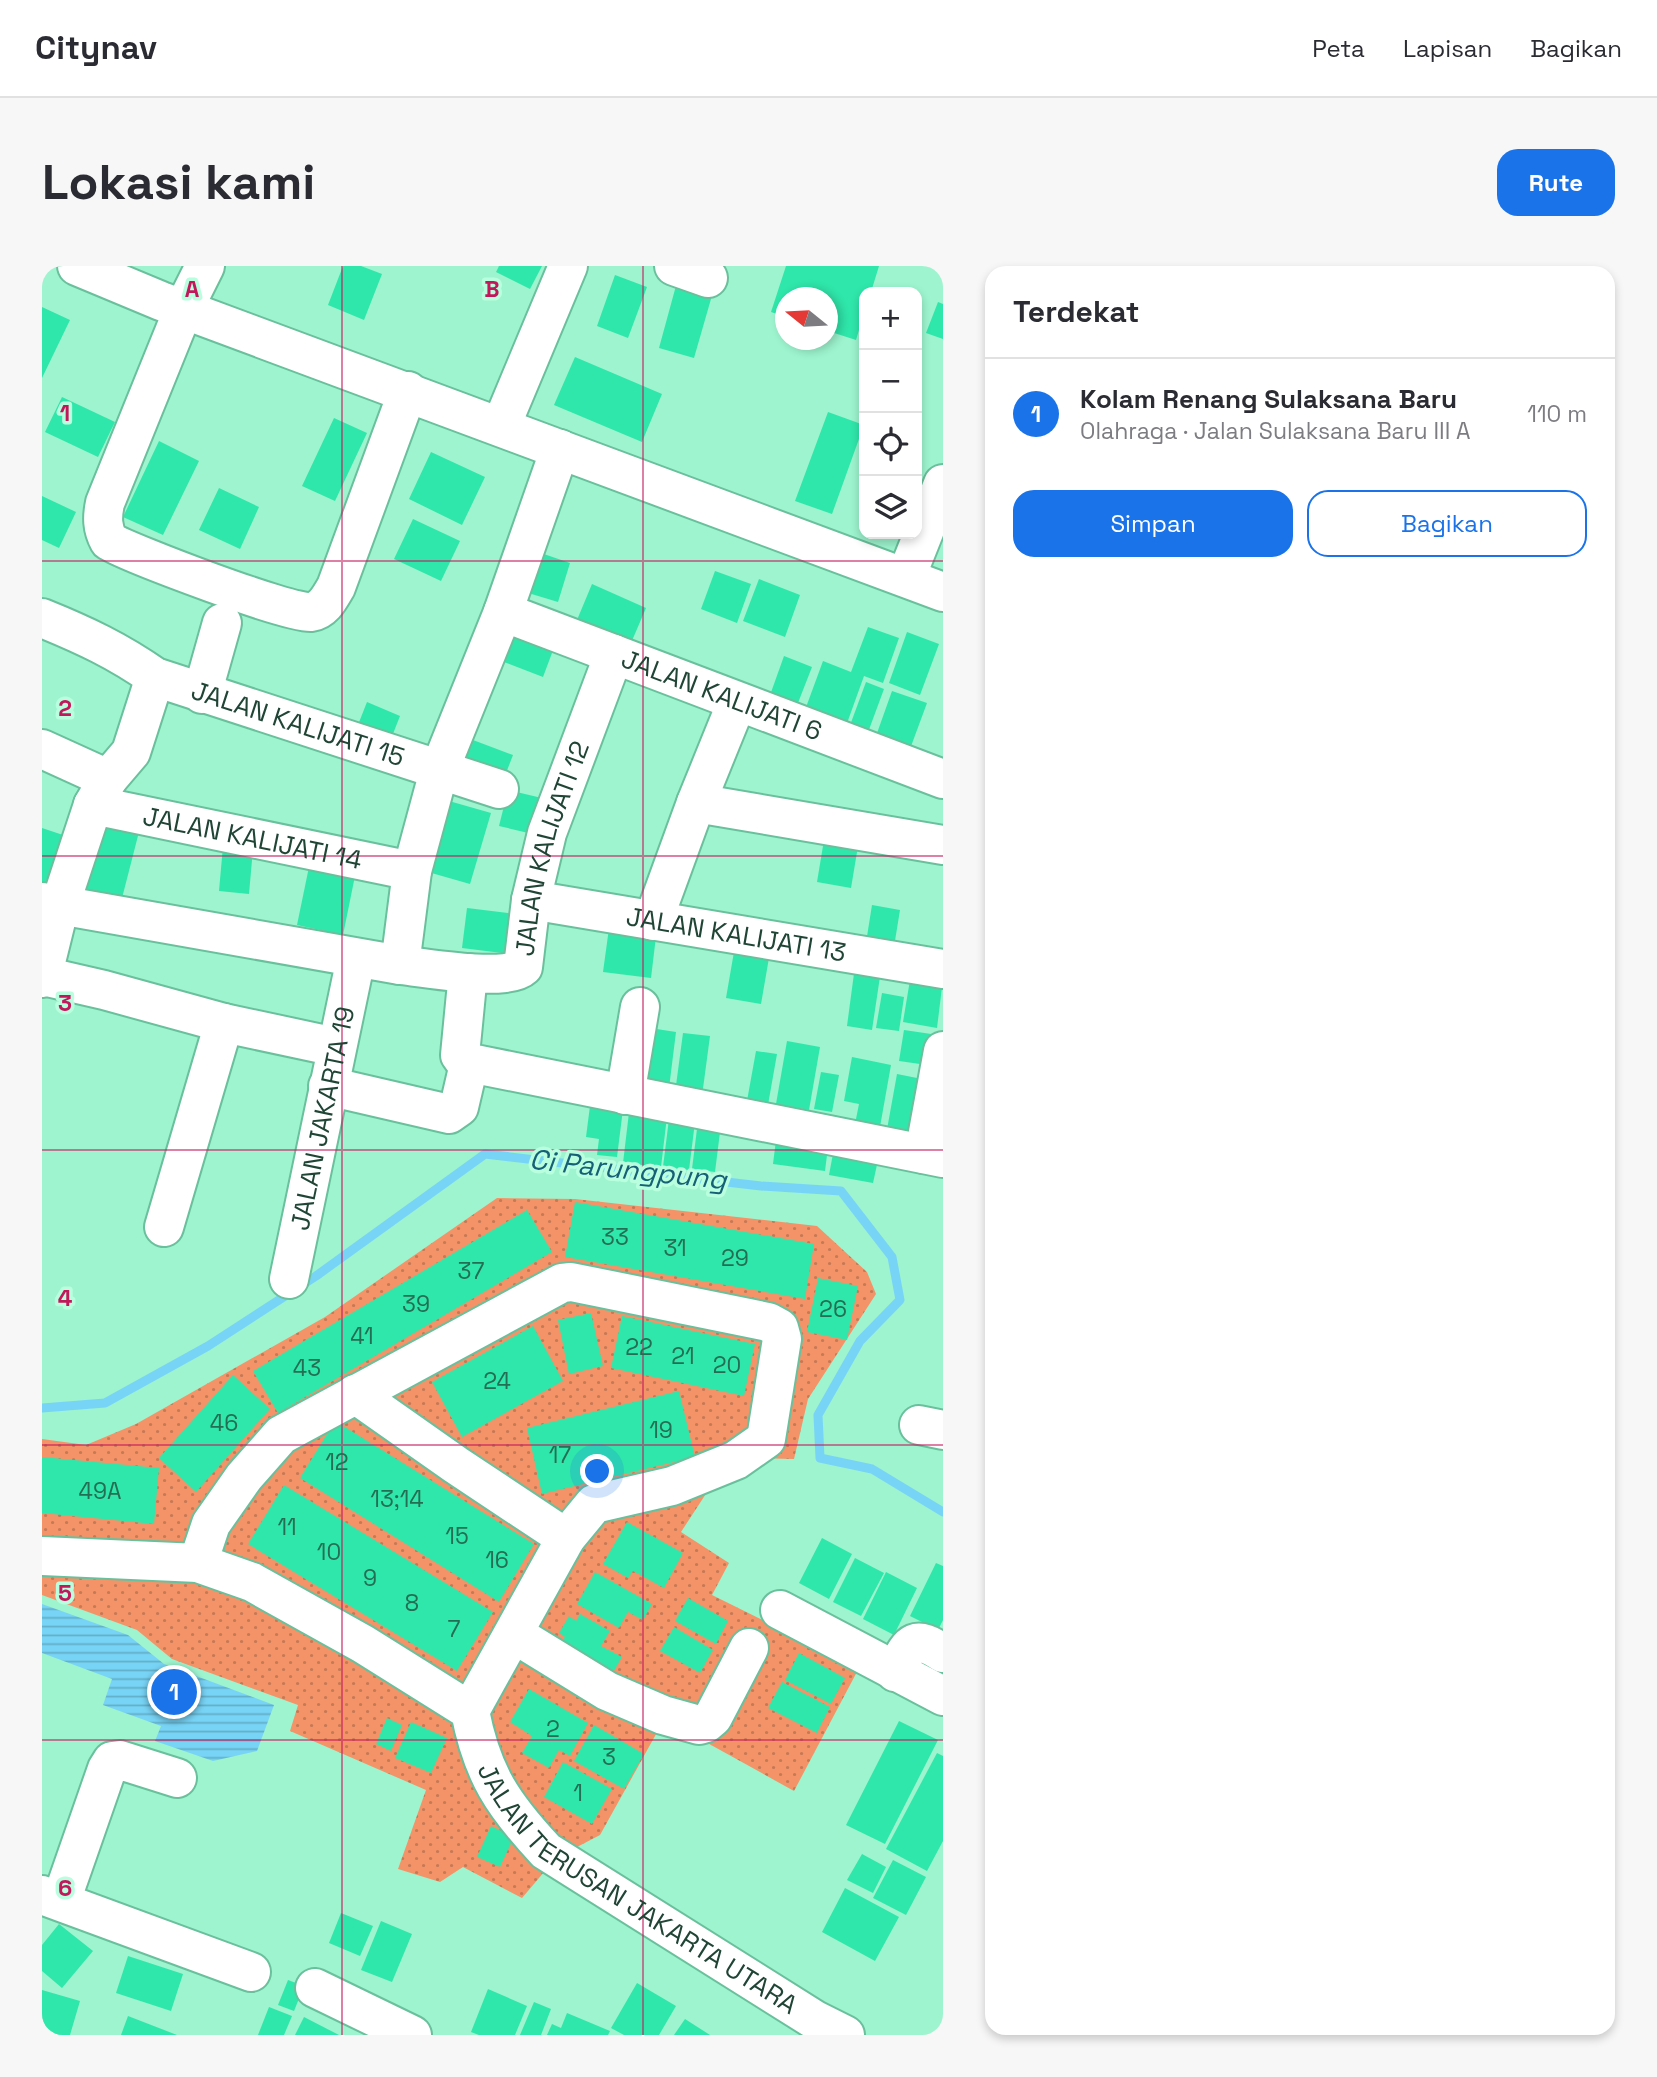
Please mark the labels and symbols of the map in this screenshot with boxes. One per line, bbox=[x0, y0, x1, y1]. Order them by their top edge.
text: A bbox=[185, 274, 200, 304]
text: B bbox=[484, 274, 500, 304]
north arrow bbox=[775, 287, 838, 350]
text: 1 bbox=[60, 398, 70, 428]
street label: JALAN KALIJATI 6 bbox=[617, 642, 827, 748]
street label: JALAN KALIJATI 15 bbox=[187, 673, 409, 774]
text: 2 bbox=[58, 693, 72, 723]
street label: JALAN KALIJATI 12 bbox=[507, 736, 597, 958]
street label: JALAN KALIJATI 14 bbox=[140, 799, 365, 877]
street label: JALAN KALIJATI 13 bbox=[624, 899, 849, 969]
text: 3 bbox=[58, 988, 72, 1018]
street label: JALAN JAKARTA 19 bbox=[283, 1003, 362, 1233]
water label: Ci Parungpung bbox=[528, 1141, 730, 1197]
house number: 33 bbox=[601, 1222, 629, 1252]
house number: 31 bbox=[663, 1233, 687, 1263]
house number: 29 bbox=[721, 1243, 749, 1273]
house number: 37 bbox=[458, 1256, 484, 1286]
text: 4 bbox=[58, 1283, 73, 1313]
house number: 39 bbox=[402, 1289, 430, 1319]
house number: 26 bbox=[819, 1294, 847, 1324]
house number: 41 bbox=[350, 1321, 374, 1351]
house number: 22 bbox=[625, 1332, 653, 1362]
house number: 21 bbox=[671, 1341, 695, 1371]
house number: 20 bbox=[713, 1350, 741, 1380]
house number: 43 bbox=[293, 1353, 321, 1383]
house number: 24 bbox=[483, 1366, 511, 1396]
house number: 46 bbox=[210, 1408, 238, 1438]
house number: 19 bbox=[649, 1415, 673, 1445]
house number: 17 bbox=[549, 1440, 571, 1470]
house number: 12 bbox=[325, 1447, 349, 1477]
your location bbox=[580, 1454, 614, 1488]
house number: 49A bbox=[79, 1476, 121, 1506]
house number: 13;14 bbox=[370, 1484, 424, 1514]
house number: 11 bbox=[277, 1512, 297, 1542]
house number: 15 bbox=[445, 1521, 469, 1551]
house number: 10 bbox=[317, 1537, 341, 1567]
house number: 16 bbox=[485, 1545, 509, 1575]
house number: 9 bbox=[363, 1563, 377, 1593]
text: 5 bbox=[58, 1578, 72, 1608]
house number: 8 bbox=[405, 1588, 419, 1618]
house number: 7 bbox=[448, 1614, 461, 1644]
pin: 1 bbox=[151, 1666, 197, 1718]
house number: 2 bbox=[546, 1714, 560, 1744]
house number: 3 bbox=[602, 1742, 616, 1772]
street label: JALAN TERUSAN JAKARTA UTARA bbox=[470, 1758, 804, 2022]
house number: 1 bbox=[573, 1778, 583, 1808]
text: 6 bbox=[58, 1873, 72, 1903]

